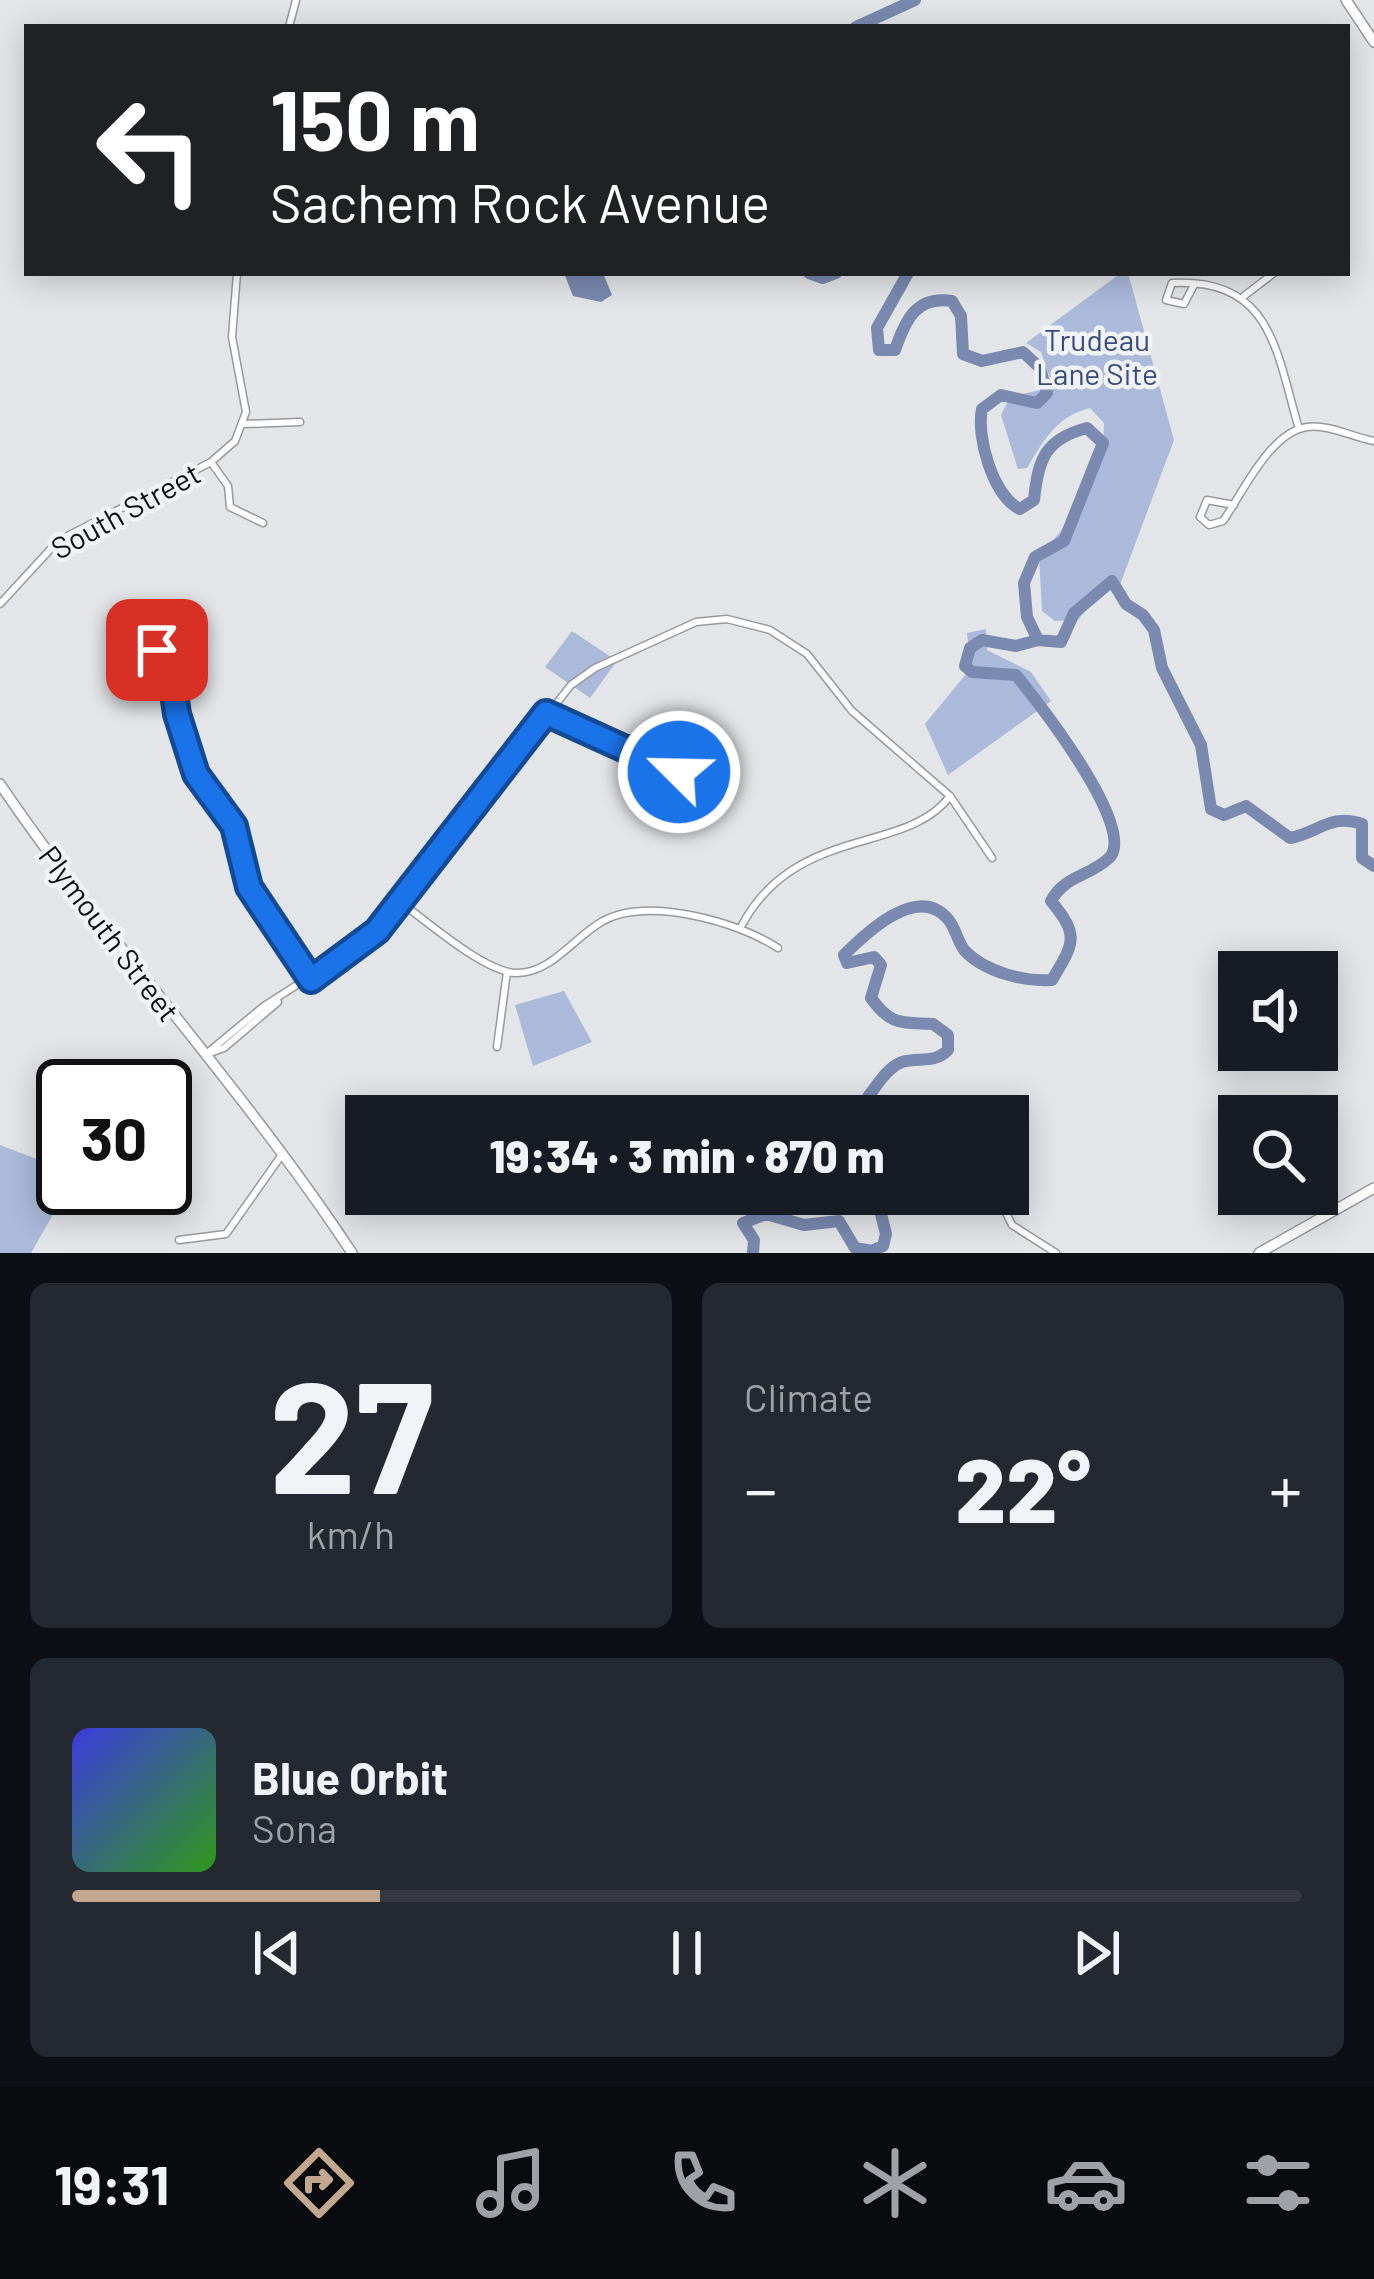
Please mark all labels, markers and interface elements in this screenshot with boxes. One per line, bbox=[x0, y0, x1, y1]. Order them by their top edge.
text: 150 m bbox=[270, 67, 480, 168]
icon: left bbox=[72, 72, 228, 228]
text: Sachem Rock Avenue bbox=[270, 169, 770, 234]
park label: Trudeau Lane Site bbox=[1036, 321, 1158, 391]
street label: South Street bbox=[44, 454, 206, 566]
pin bbox=[106, 599, 208, 701]
icon: arrive bbox=[124, 617, 190, 683]
position arrow bbox=[616, 709, 742, 835]
street label: Plymouth Street bbox=[32, 838, 188, 1028]
map controls bbox=[1218, 951, 1338, 1215]
button: sound bbox=[1218, 951, 1338, 1071]
speed limit sign: 30 bbox=[36, 1059, 192, 1215]
button: search bbox=[1218, 1095, 1338, 1215]
text: 19:34 · 3 min · 870 m bbox=[489, 1128, 885, 1182]
text: 27 bbox=[269, 1338, 433, 1525]
text: Climate bbox=[744, 1373, 873, 1420]
text: 22° bbox=[955, 1433, 1091, 1541]
text: − bbox=[744, 1448, 777, 1527]
text: + bbox=[1269, 1448, 1302, 1527]
text: km/h bbox=[307, 1510, 395, 1557]
text: Blue Orbit bbox=[252, 1750, 448, 1804]
text: Sona bbox=[252, 1804, 337, 1851]
icon: previous bbox=[244, 1920, 310, 1986]
icon: pause bbox=[654, 1920, 720, 1986]
icon: next bbox=[1064, 1920, 1130, 1986]
icon: directions bbox=[277, 2141, 361, 2225]
icon: music bbox=[469, 2141, 553, 2225]
icon: phone bbox=[661, 2141, 745, 2225]
icon: climate bbox=[853, 2141, 937, 2225]
icon: car bbox=[1044, 2141, 1128, 2225]
icon: filters bbox=[1236, 2141, 1320, 2225]
text: 19:31 bbox=[54, 2151, 169, 2216]

